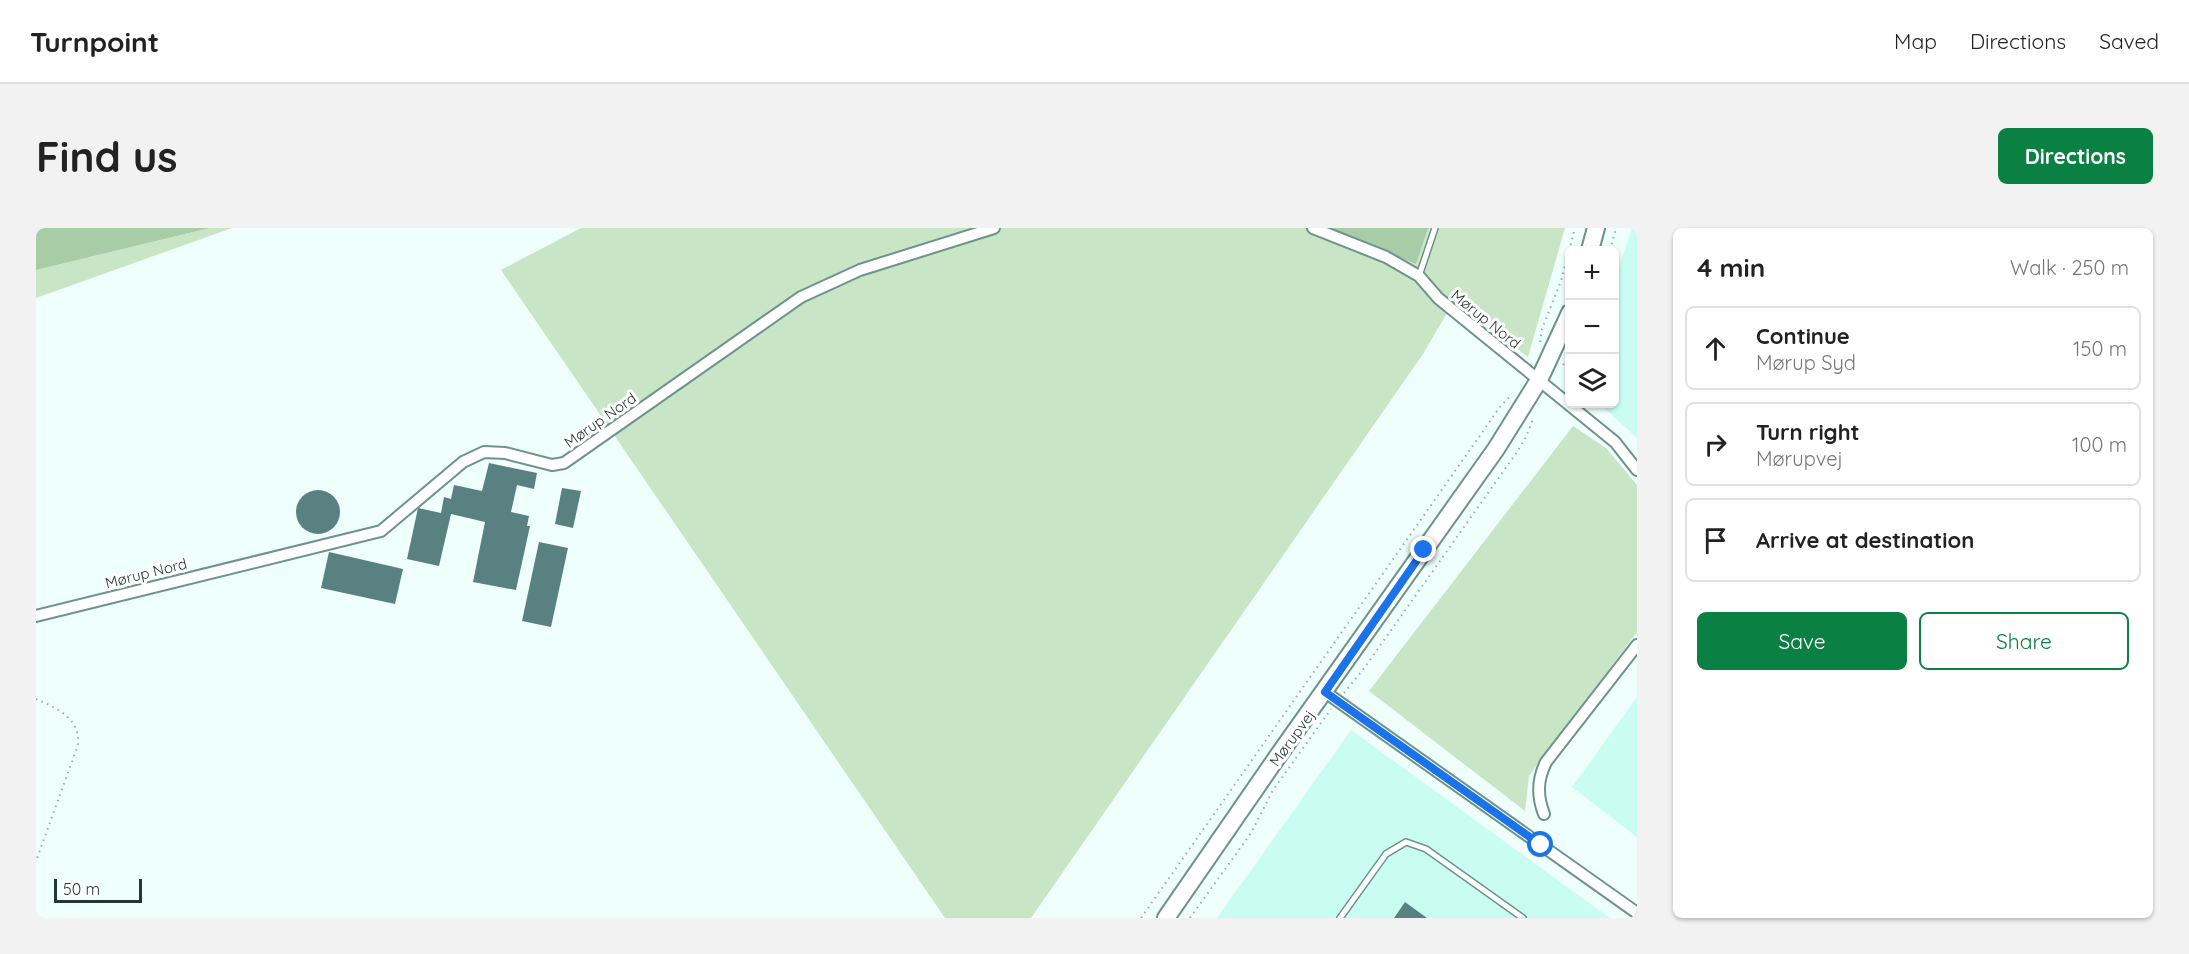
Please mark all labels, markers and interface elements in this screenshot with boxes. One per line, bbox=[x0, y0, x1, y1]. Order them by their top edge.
text: Turnpoint bbox=[30, 24, 159, 59]
text: Map bbox=[1894, 28, 1937, 54]
text: Directions bbox=[1970, 28, 2066, 54]
text: Saved bbox=[2099, 28, 2159, 54]
button: Directions bbox=[1998, 128, 2153, 184]
text: Find us bbox=[36, 130, 178, 183]
map controls bbox=[1565, 246, 1619, 408]
button: + bbox=[1565, 246, 1619, 300]
text: 4 min bbox=[1697, 251, 1765, 284]
text: Walk · 250 m bbox=[2010, 255, 2129, 280]
street label: Mørup Nord bbox=[1448, 285, 1524, 353]
button: − bbox=[1565, 300, 1619, 354]
text: Continue bbox=[1756, 322, 1850, 350]
icon: ahead bbox=[1699, 332, 1732, 365]
text: 150 m bbox=[2073, 336, 2127, 361]
text: Mørup Syd bbox=[1756, 350, 1856, 375]
button: layers bbox=[1565, 354, 1619, 408]
street label: Mørup Nord bbox=[560, 388, 640, 452]
text: Turn right bbox=[1756, 418, 1860, 446]
icon: right bbox=[1699, 428, 1732, 461]
text: 100 m bbox=[2072, 432, 2127, 457]
text: Mørupvej bbox=[1756, 446, 1843, 471]
icon: arrive bbox=[1699, 524, 1732, 557]
text: Arrive at destination bbox=[1756, 526, 1974, 554]
route end bbox=[1410, 536, 1436, 562]
street label: Mørup Nord bbox=[103, 554, 189, 592]
button: Save bbox=[1697, 612, 1907, 670]
button: Share bbox=[1919, 612, 2129, 670]
street label: Mørupvej bbox=[1265, 706, 1319, 770]
route start bbox=[1527, 831, 1553, 857]
scale bar bbox=[54, 876, 142, 904]
text: 50 m bbox=[63, 879, 100, 899]

